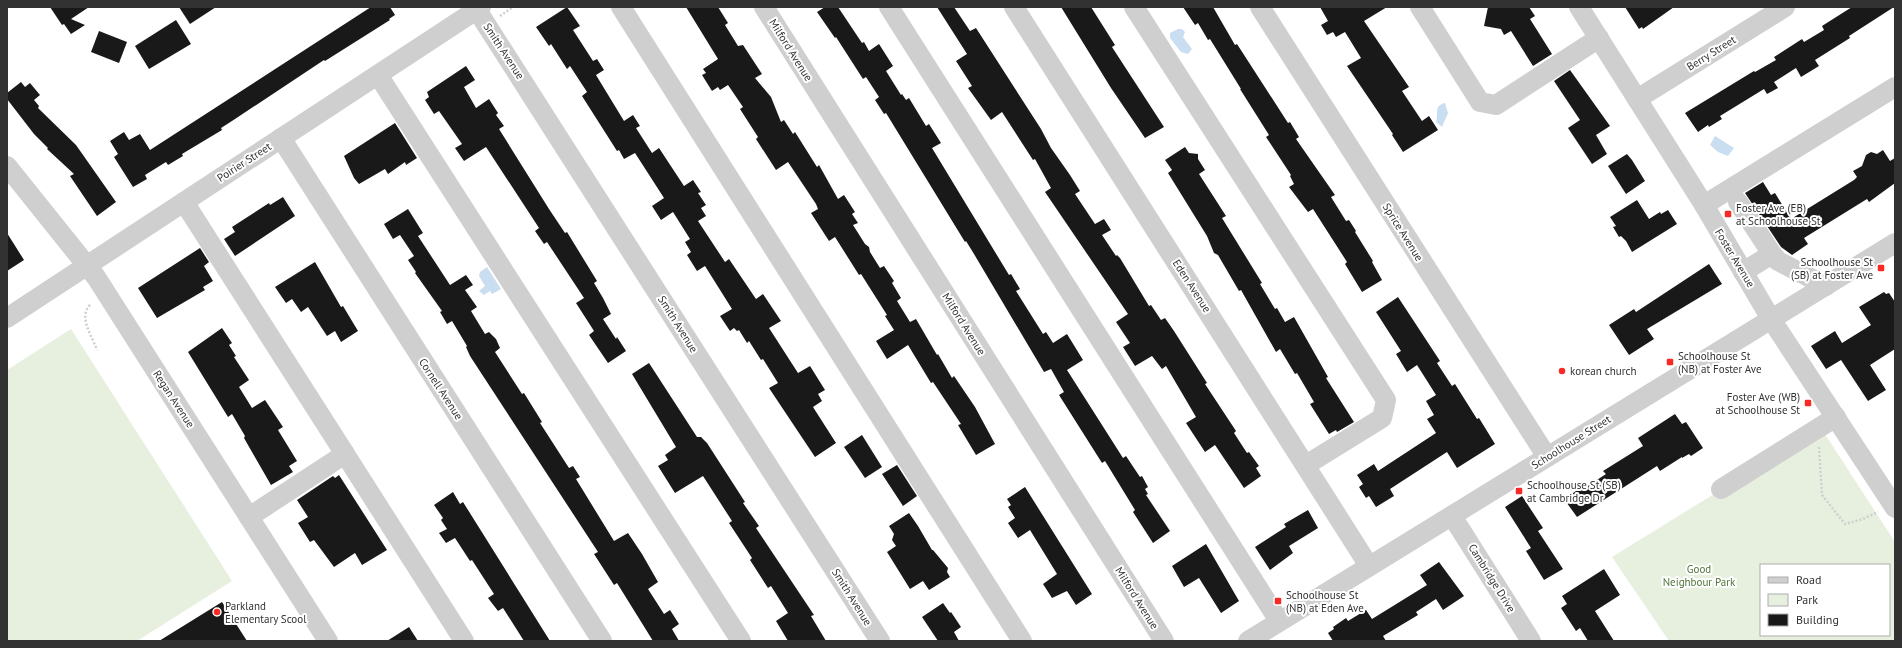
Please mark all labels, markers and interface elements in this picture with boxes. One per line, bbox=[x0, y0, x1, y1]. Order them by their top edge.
street label: Milford Avenue bbox=[766, 16, 816, 84]
street label: Smith Avenue bbox=[481, 20, 528, 82]
street label: Berry Street bbox=[1684, 32, 1738, 74]
street label: Poirier Street bbox=[214, 139, 274, 185]
street label: Sprice Avenue bbox=[1380, 200, 1427, 264]
place label: Foster Ave (EB) at Schoolhouse St bbox=[1736, 201, 1821, 228]
marker: Foster Ave (EB) at Schoolhouse St bbox=[1723, 209, 1733, 219]
street label: Foster Avenue bbox=[1712, 226, 1758, 290]
place label: Schoolhouse St (SB) at Foster Ave bbox=[1791, 255, 1873, 282]
street label: Eden Avenue bbox=[1170, 257, 1215, 315]
marker: Schoolhouse St (SB) at Foster Ave bbox=[1876, 263, 1886, 273]
street label: Milford Avenue bbox=[939, 290, 989, 358]
street label: Smith Avenue bbox=[655, 293, 701, 355]
place label: Schoolhouse St (NB) at Foster Ave bbox=[1678, 349, 1762, 376]
street label: Cornell Avenue bbox=[416, 356, 466, 423]
marker: Schoolhouse St (NB) at Foster Ave bbox=[1665, 357, 1675, 367]
place label: korean church bbox=[1570, 364, 1636, 378]
marker: korean church bbox=[1557, 366, 1567, 376]
street label: Regan Avenue bbox=[150, 368, 198, 431]
place label: Foster Ave (WB) at Schoolhouse St bbox=[1715, 390, 1800, 417]
marker: Foster Ave (WB) at Schoolhouse St bbox=[1803, 398, 1813, 408]
street label: Schoolhouse Street bbox=[1529, 412, 1613, 472]
place label: Schoolhouse St (SB) at Cambridge Dr bbox=[1527, 478, 1621, 505]
marker: Schoolhouse St (SB) at Cambridge Dr bbox=[1514, 486, 1524, 496]
street label: Cambridge Drive bbox=[1465, 541, 1519, 615]
park label: Good Neighbour Park bbox=[1663, 562, 1736, 589]
street label: Milford Avenue bbox=[1112, 564, 1162, 632]
legend bbox=[1760, 564, 1890, 636]
street label: Smith Avenue bbox=[829, 566, 875, 628]
text: Road bbox=[1796, 572, 1821, 587]
place label: Schoolhouse St (NB) at Eden Ave bbox=[1286, 588, 1364, 615]
text: Park bbox=[1796, 592, 1818, 607]
marker: Schoolhouse St (NB) at Eden Ave bbox=[1273, 596, 1283, 606]
place label: Parkland Elementary Scool bbox=[225, 599, 307, 626]
marker: Parkland Elementary Scool bbox=[212, 607, 222, 617]
text: Building bbox=[1796, 612, 1839, 627]

